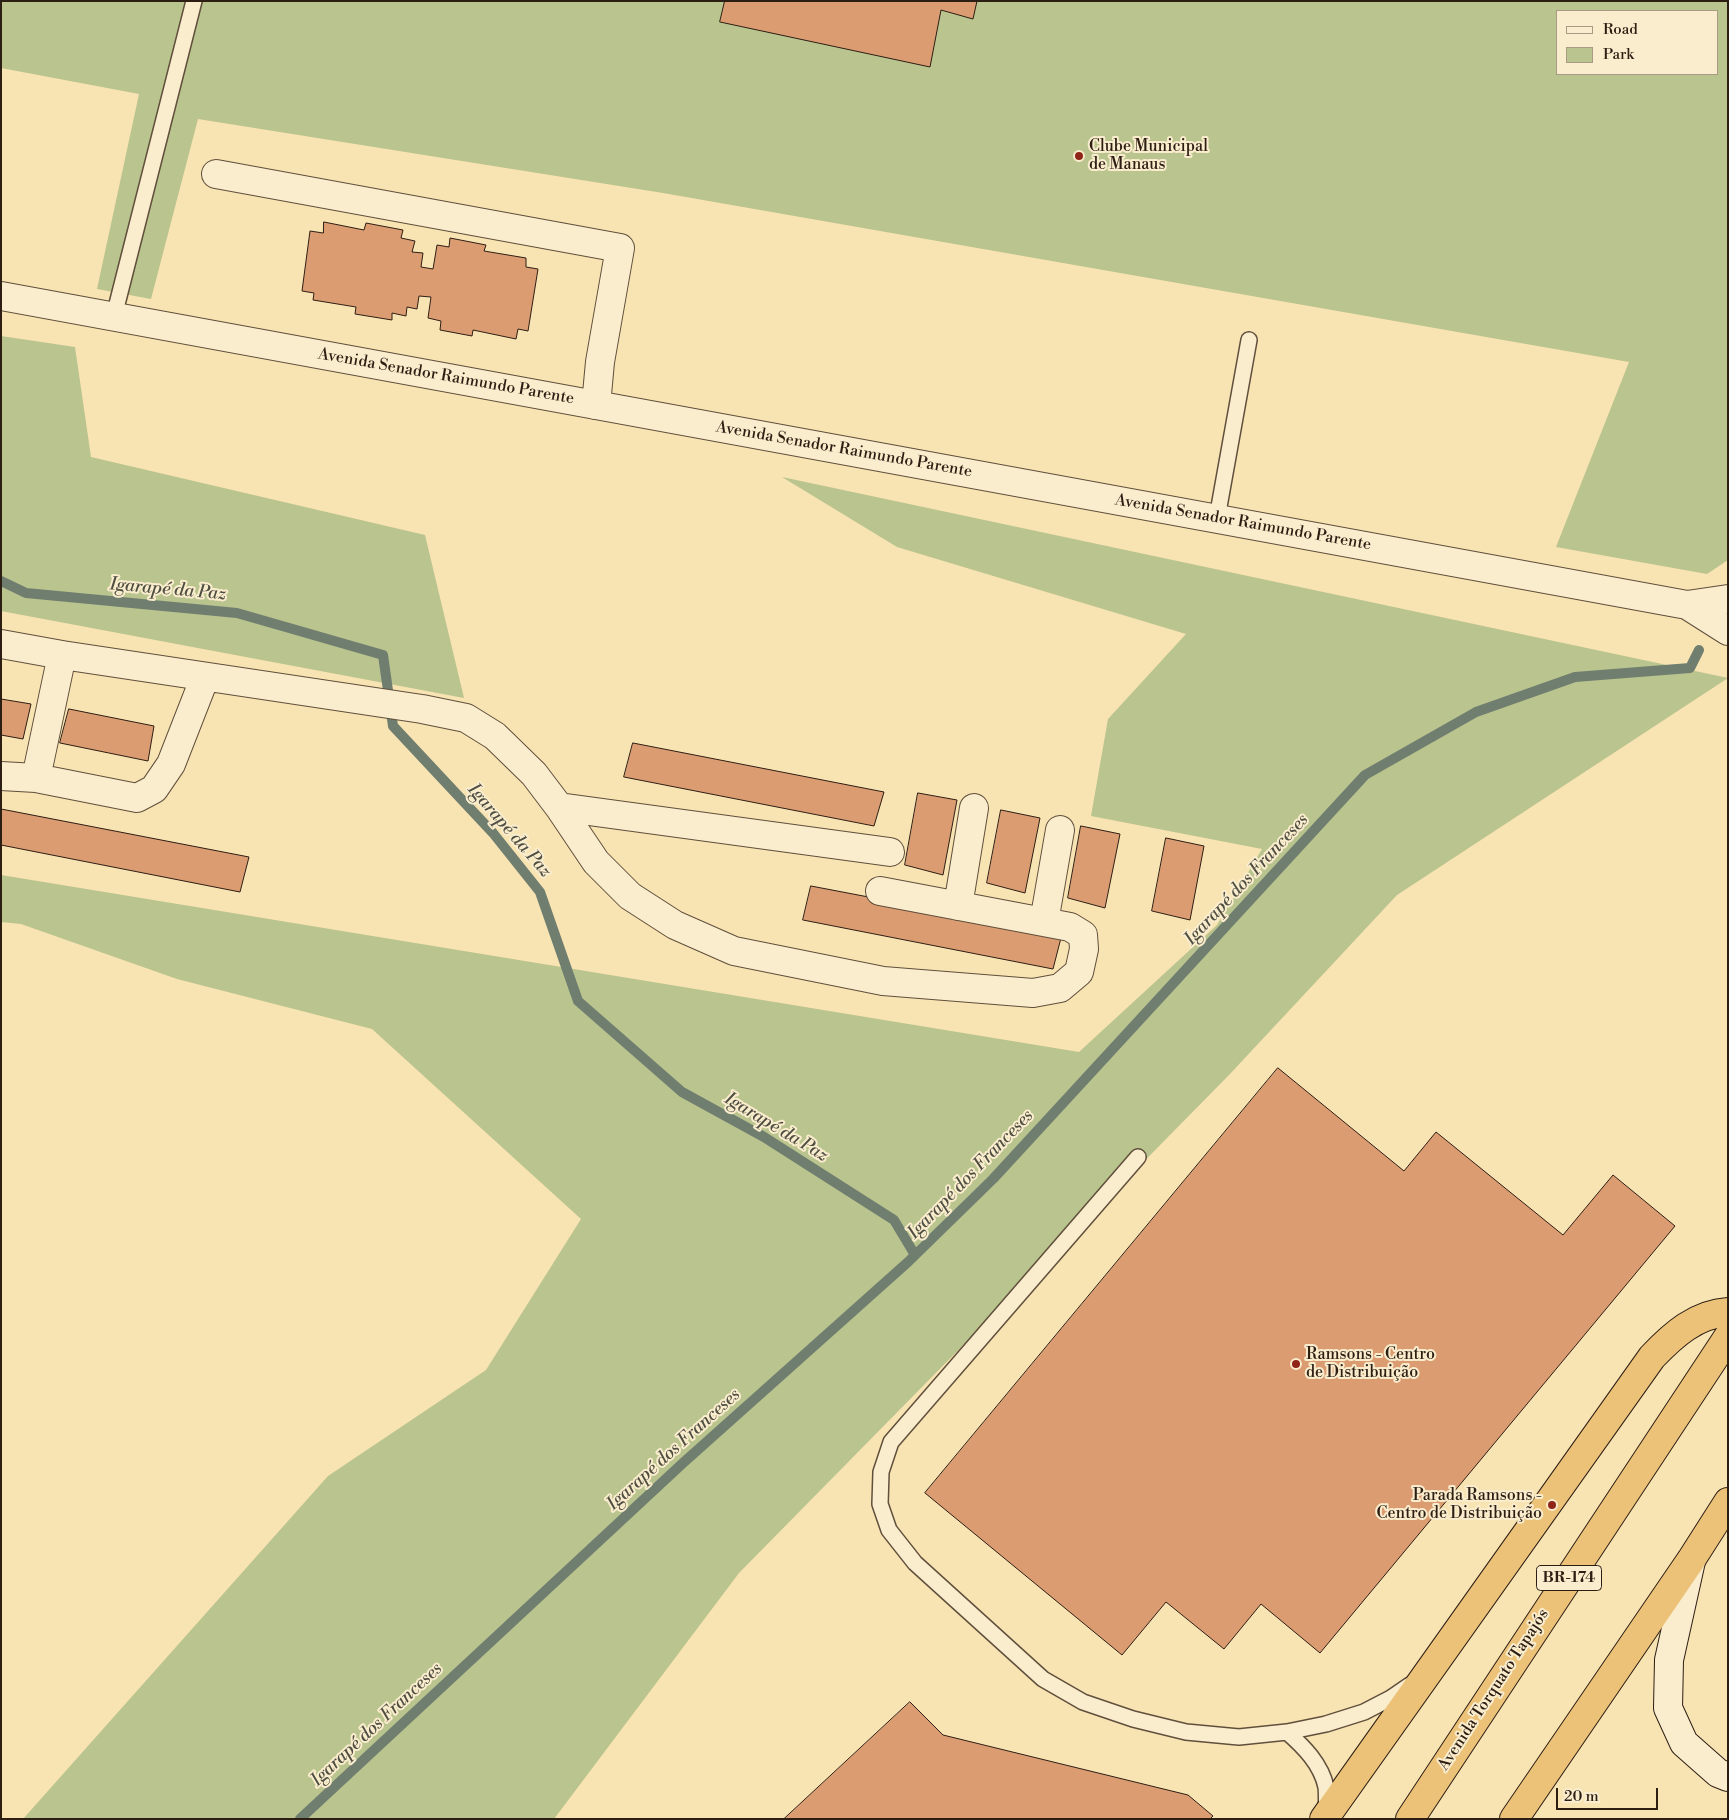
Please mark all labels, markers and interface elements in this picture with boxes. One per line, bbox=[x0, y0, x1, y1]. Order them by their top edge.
legend bbox=[1556, 10, 1719, 75]
text: Road bbox=[1603, 20, 1638, 39]
text: Park bbox=[1603, 45, 1634, 64]
place label: Clube Municipal de Manaus bbox=[1089, 137, 1208, 175]
marker: Clube Municipal de Manaus bbox=[1073, 150, 1085, 162]
street label: Avenida Senador Raimundo Parente bbox=[317, 345, 575, 409]
street label: Avenida Senador Raimundo Parente bbox=[715, 418, 973, 482]
street label: Avenida Senador Raimundo Parente bbox=[1114, 491, 1372, 555]
water label: Igarapé da Paz bbox=[109, 574, 227, 606]
water label: Igarapé da Paz bbox=[462, 780, 556, 882]
water label: Igarapé dos Franceses bbox=[1181, 810, 1313, 950]
water label: Igarapé da Paz bbox=[720, 1089, 832, 1167]
water label: Igarapé dos Franceses bbox=[904, 1106, 1038, 1244]
place label: Ramsons - Centro de Distribuição bbox=[1306, 1345, 1435, 1383]
marker: Ramsons - Centro de Distribuição bbox=[1290, 1358, 1302, 1370]
water label: Igarapé dos Franceses bbox=[603, 1385, 745, 1515]
place label: Parada Ramsons - Centro de Distribuição bbox=[1377, 1486, 1542, 1524]
marker: Parada Ramsons - Centro de Distribuição bbox=[1546, 1499, 1558, 1511]
road number: BR-174 bbox=[1536, 1566, 1602, 1590]
street label: Avenida Torquato Tapajós bbox=[1435, 1606, 1553, 1774]
water label: Igarapé dos Franceses bbox=[307, 1659, 447, 1791]
scale bar bbox=[1559, 1778, 1662, 1810]
text: 20 m bbox=[1564, 1787, 1599, 1806]

